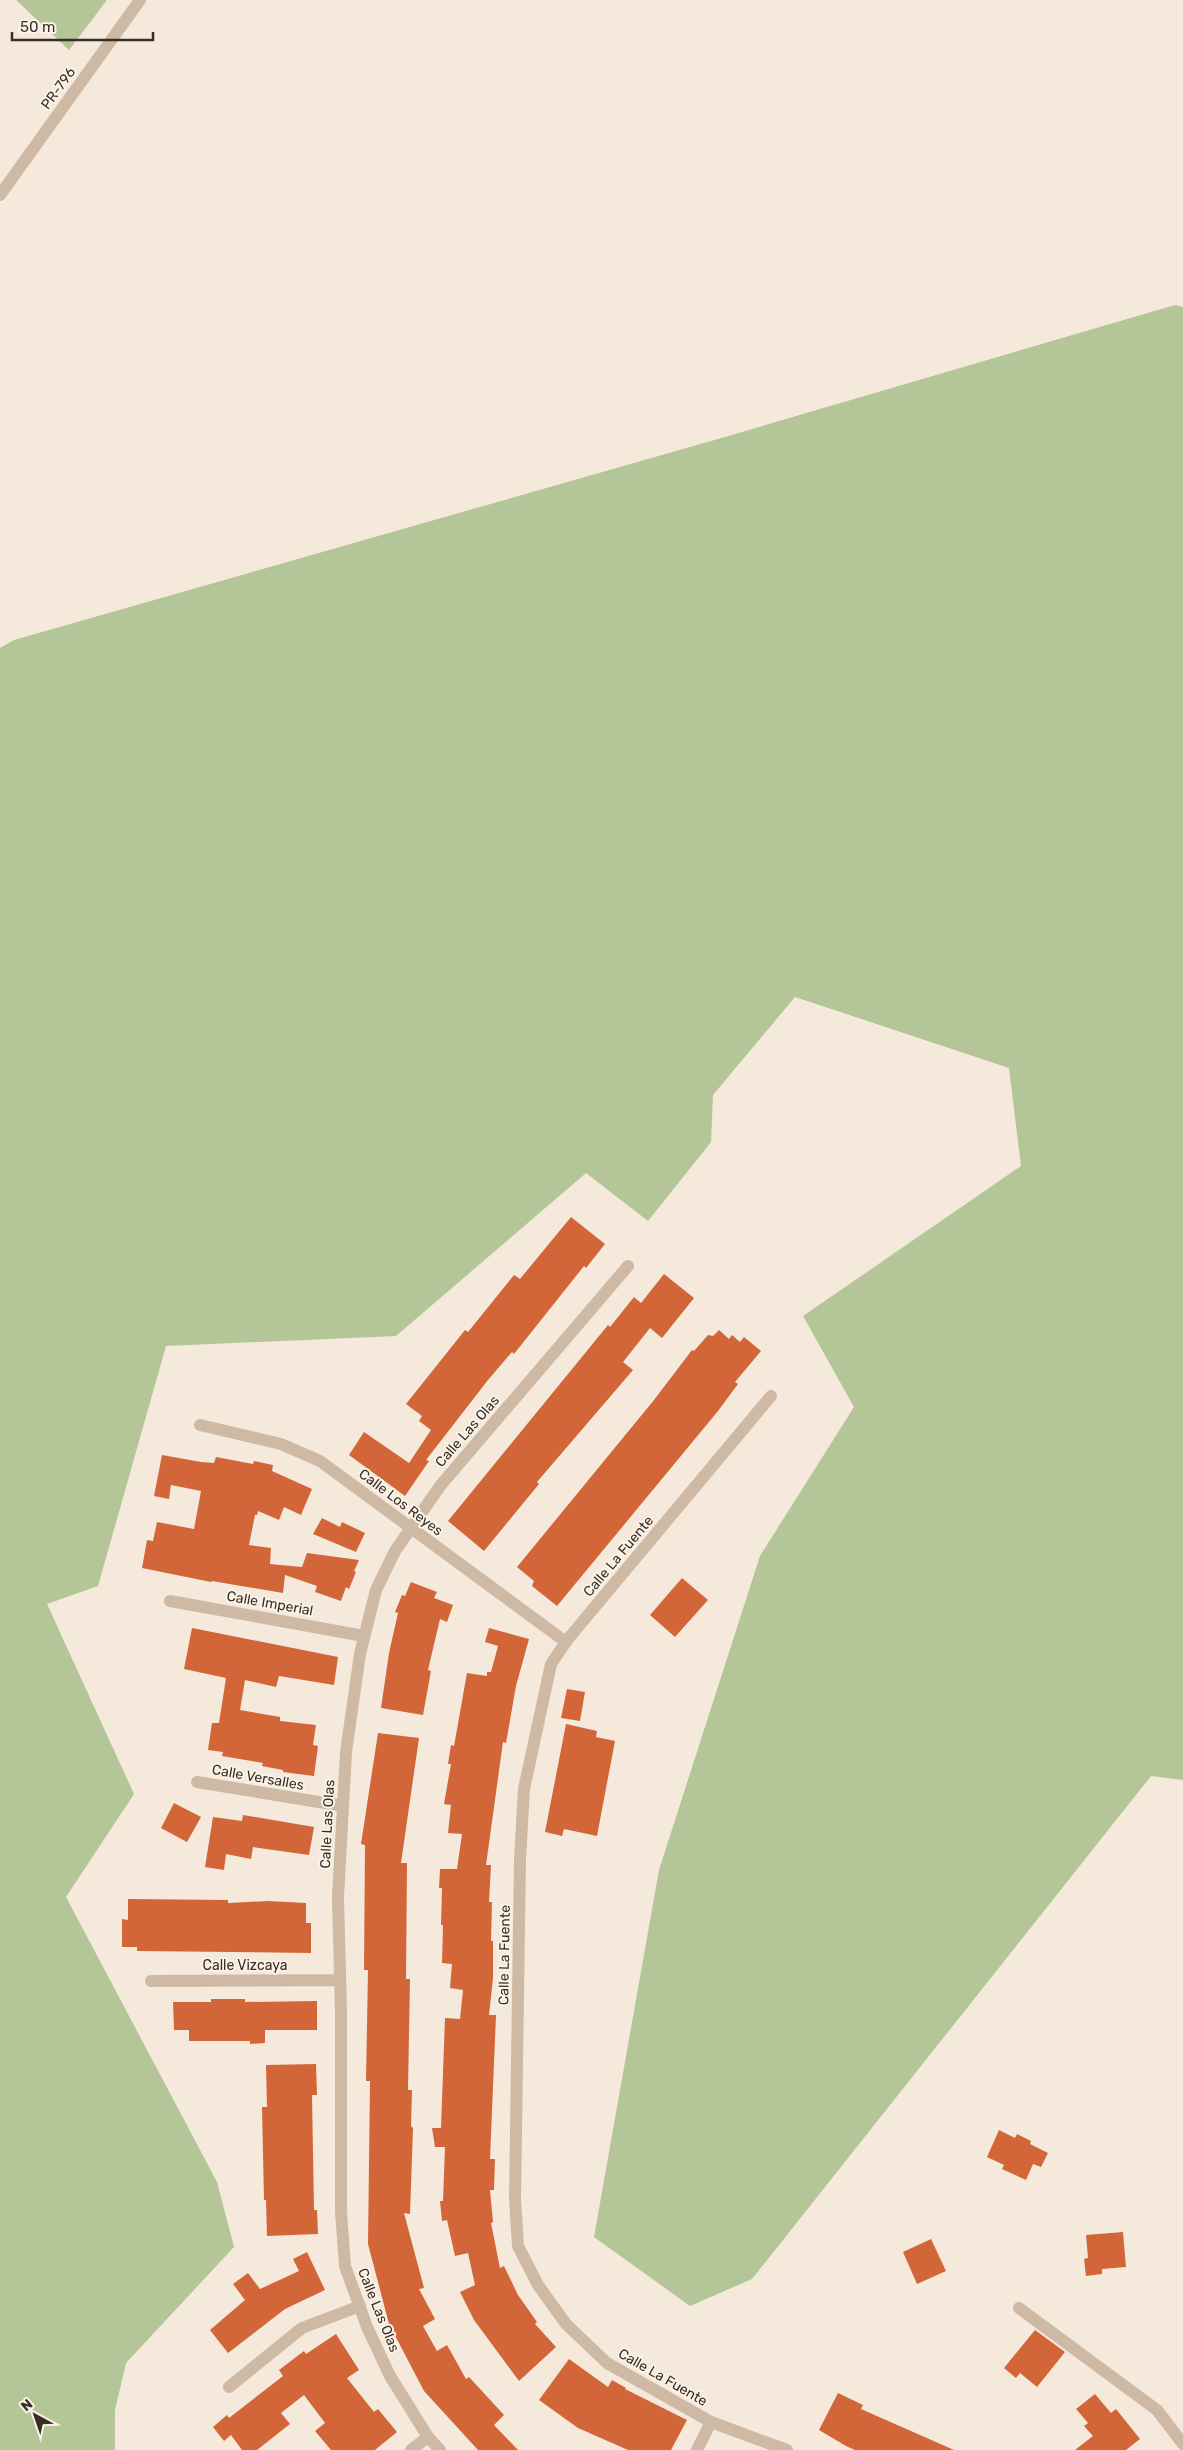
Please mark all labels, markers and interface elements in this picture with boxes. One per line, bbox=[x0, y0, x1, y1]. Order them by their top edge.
scale bar bbox=[12, 10, 154, 42]
text: 50 m bbox=[20, 18, 55, 36]
street label: PR-796 bbox=[38, 64, 79, 113]
street label: Calle Las Olas bbox=[432, 1392, 503, 1471]
street label: Calle Los Reyes bbox=[355, 1465, 446, 1539]
street label: Calle La Fuente bbox=[580, 1512, 657, 1600]
street label: Calle Imperial bbox=[225, 1588, 314, 1619]
street label: Calle Versalles bbox=[211, 1761, 305, 1794]
street label: Calle Las Olas bbox=[317, 1779, 338, 1869]
street label: Calle La Fuente bbox=[495, 1905, 514, 2005]
street label: Calle Vizcaya bbox=[203, 1957, 287, 1974]
street label: Calle Las Olas bbox=[354, 2266, 403, 2355]
street label: Calle La Fuente bbox=[615, 2345, 711, 2410]
north arrow bbox=[10, 2390, 60, 2440]
text: N bbox=[18, 2396, 36, 2415]

